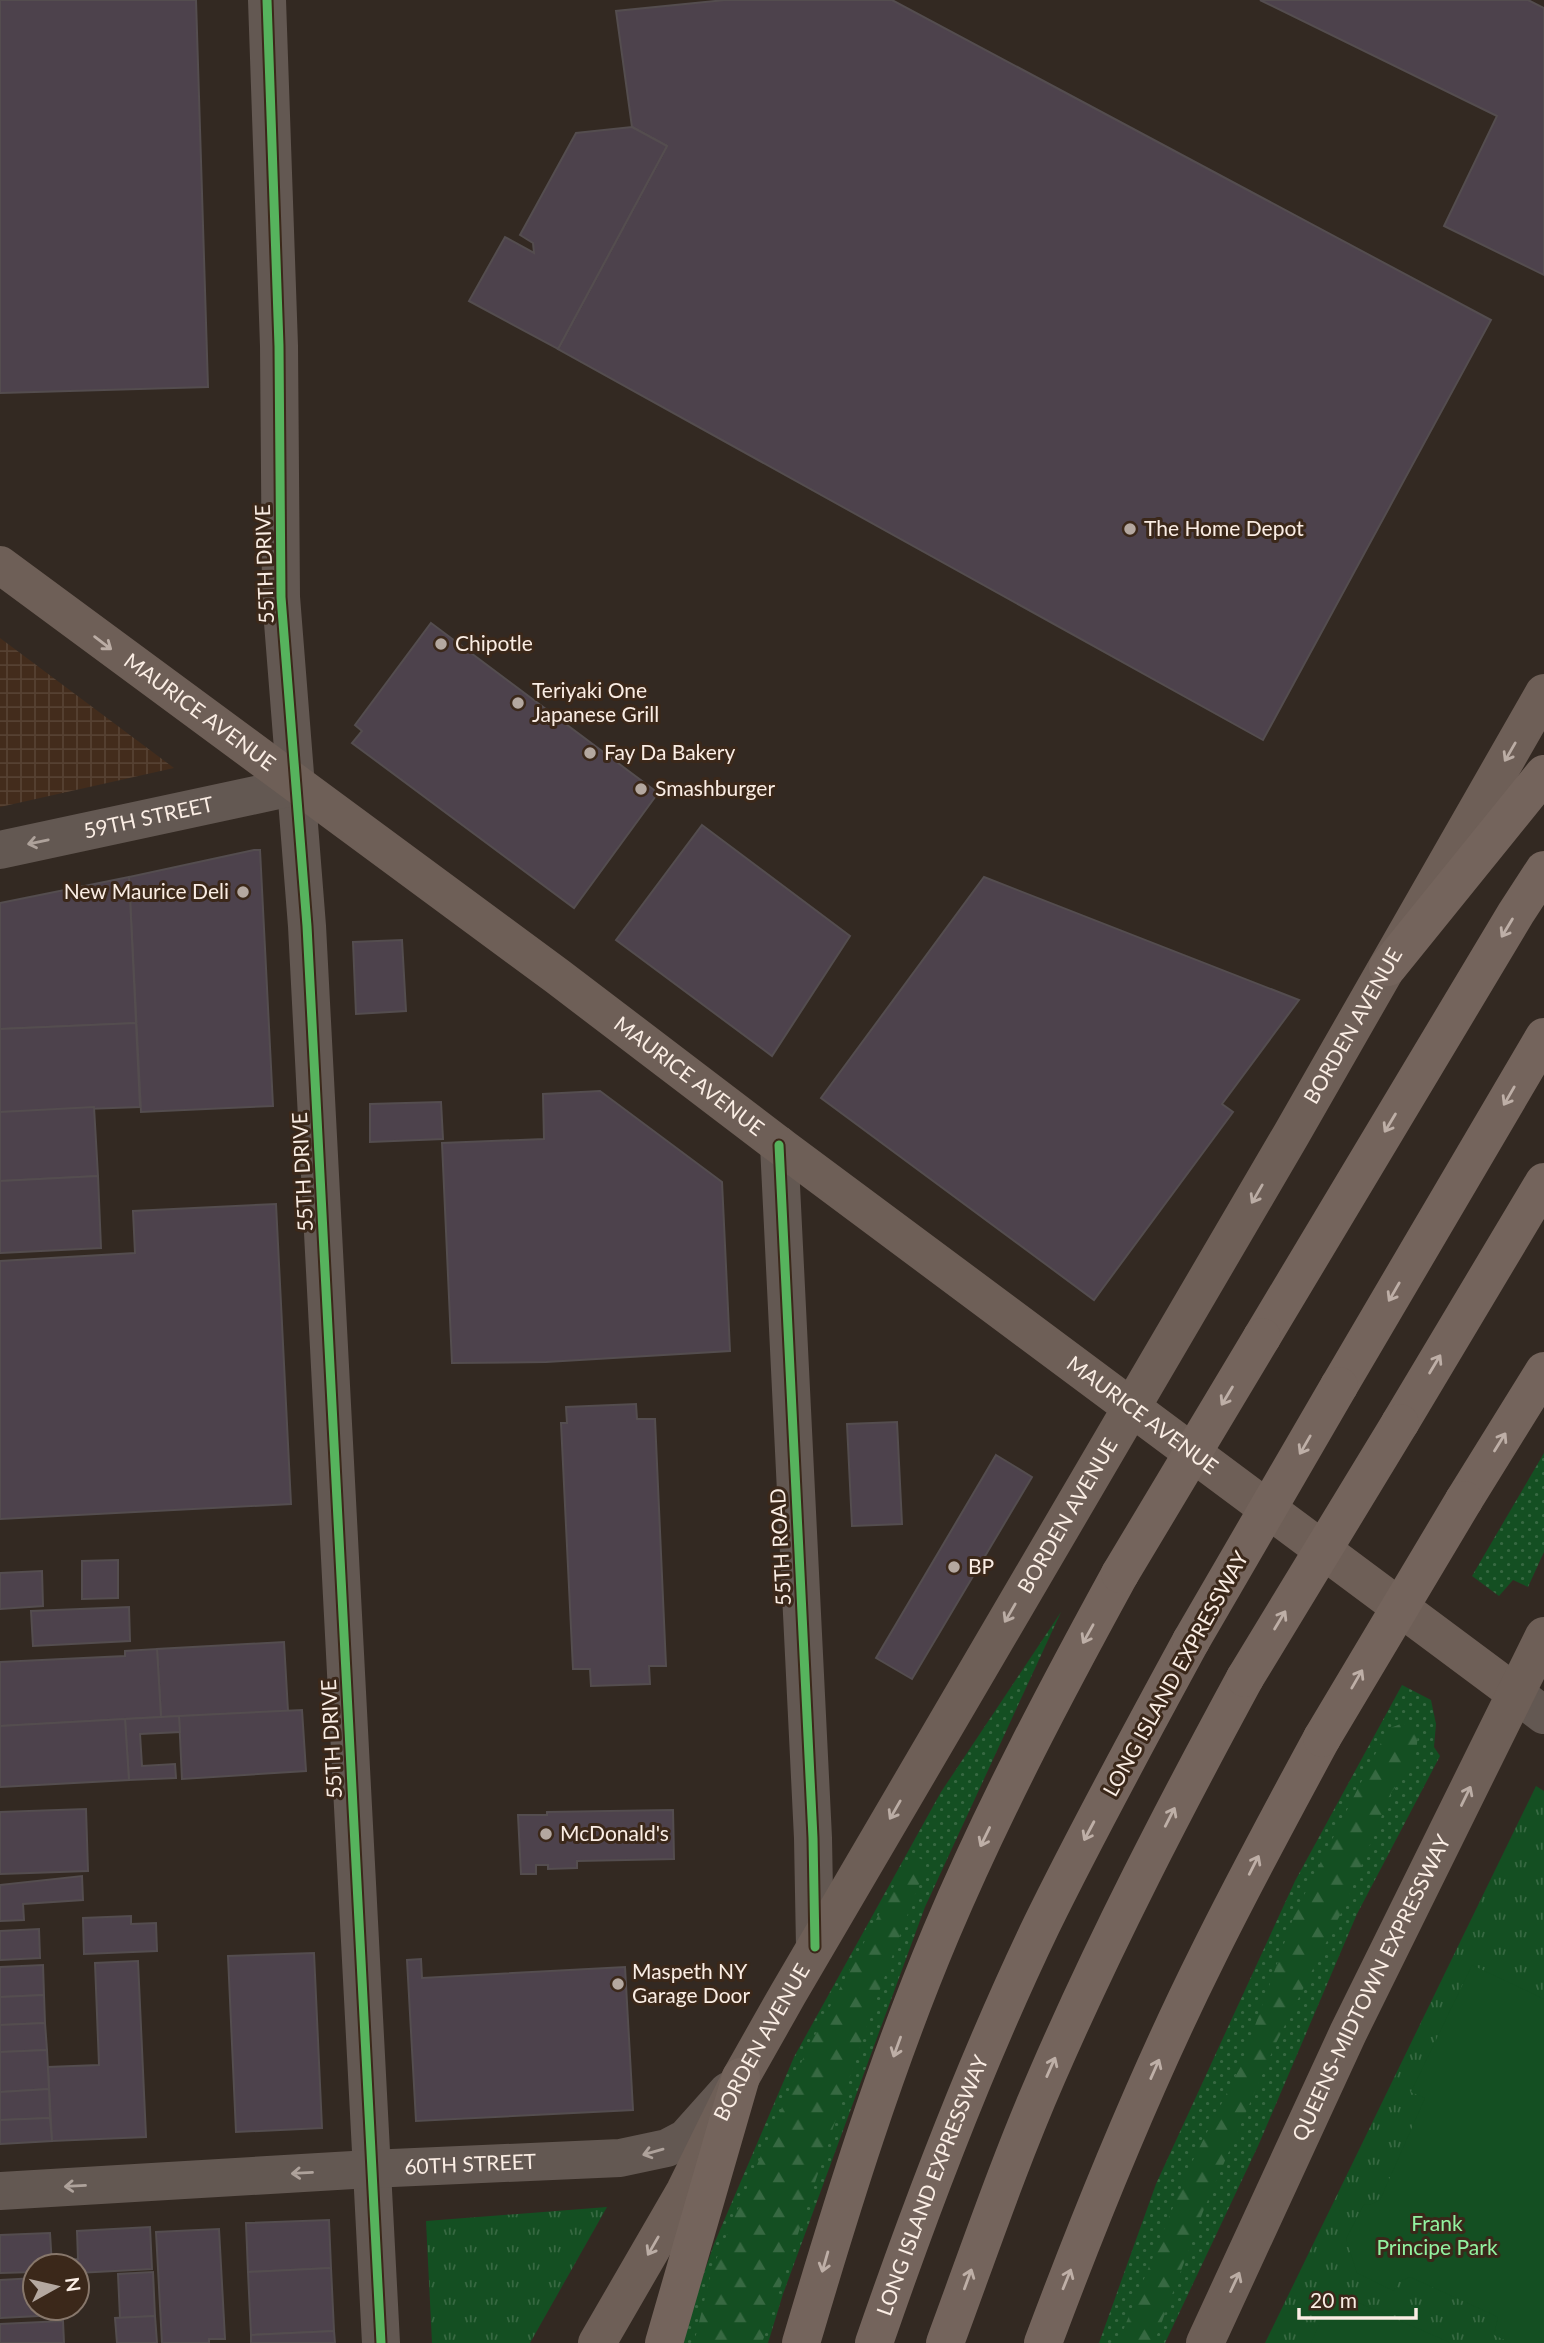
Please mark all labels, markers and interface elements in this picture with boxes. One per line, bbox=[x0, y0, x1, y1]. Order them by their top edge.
street label: 55TH DRIVE bbox=[249, 504, 278, 624]
place label: The Home Depot bbox=[1144, 515, 1304, 540]
marker: The Home Depot bbox=[1122, 521, 1138, 537]
place label: Chipotle bbox=[455, 630, 533, 655]
one-way arrow bbox=[93, 635, 112, 650]
marker: Chipotle bbox=[433, 636, 449, 652]
street label: MAURICE AVENUE bbox=[120, 647, 281, 775]
place label: Teriyaki One Japanese Grill bbox=[532, 677, 659, 726]
marker: Teriyaki One Japanese Grill bbox=[510, 695, 526, 711]
place label: Fay Da Bakery bbox=[604, 739, 735, 764]
one-way arrow bbox=[1503, 742, 1517, 762]
marker: Fay Da Bakery bbox=[582, 745, 598, 761]
place label: Smashburger bbox=[655, 775, 775, 800]
marker: Smashburger bbox=[633, 781, 649, 797]
street label: 59TH STREET bbox=[81, 790, 216, 843]
one-way arrow bbox=[27, 835, 50, 849]
place label: New Maurice Deli bbox=[64, 878, 229, 903]
marker: New Maurice Deli bbox=[235, 884, 251, 900]
one-way arrow bbox=[1500, 917, 1514, 937]
street label: BORDEN AVENUE bbox=[1298, 943, 1407, 1108]
street label: MAURICE AVENUE bbox=[610, 1010, 770, 1140]
one-way arrow bbox=[1502, 1085, 1516, 1105]
street label: 55TH DRIVE bbox=[286, 1112, 317, 1232]
one-way arrow bbox=[1383, 1112, 1397, 1132]
one-way arrow bbox=[1249, 1184, 1263, 1204]
one-way arrow bbox=[1387, 1281, 1401, 1301]
street label: MAURICE AVENUE bbox=[1063, 1350, 1223, 1479]
one-way arrow bbox=[1428, 1355, 1442, 1375]
one-way arrow bbox=[1220, 1385, 1234, 1405]
one-way arrow bbox=[1494, 1432, 1508, 1452]
street label: BORDEN AVENUE bbox=[1011, 1433, 1122, 1597]
one-way arrow bbox=[1298, 1434, 1312, 1454]
street label: 55TH ROAD bbox=[764, 1488, 795, 1607]
street label: LONG ISLAND EXPRESSWAY bbox=[1097, 1546, 1253, 1800]
place label: BP bbox=[968, 1553, 994, 1578]
marker: BP bbox=[946, 1559, 962, 1575]
one-way arrow bbox=[1003, 1603, 1017, 1623]
one-way arrow bbox=[1273, 1610, 1287, 1630]
one-way arrow bbox=[1081, 1623, 1094, 1644]
one-way arrow bbox=[1350, 1670, 1364, 1690]
street label: 55TH DRIVE bbox=[315, 1679, 346, 1799]
one-way arrow bbox=[1459, 1786, 1473, 1807]
one-way arrow bbox=[888, 1799, 902, 1819]
one-way arrow bbox=[1163, 1807, 1177, 1828]
place label: McDonald's bbox=[560, 1820, 669, 1845]
one-way arrow bbox=[1082, 1820, 1096, 1841]
marker: McDonald's bbox=[538, 1826, 554, 1842]
one-way arrow bbox=[977, 1826, 991, 1847]
street label: QUEENS-MIDTOWN EXPRESSWAY bbox=[1286, 1829, 1455, 2145]
one-way arrow bbox=[1248, 1855, 1262, 1876]
place label: Maspeth NY Garage Door bbox=[632, 1958, 750, 2007]
street label: BORDEN AVENUE bbox=[708, 1959, 814, 2124]
marker: Maspeth NY Garage Door bbox=[610, 1976, 626, 1992]
one-way arrow bbox=[890, 2035, 902, 2057]
street label: LONG ISLAND EXPRESSWAY bbox=[871, 2050, 993, 2319]
one-way arrow bbox=[1045, 2057, 1058, 2078]
one-way arrow bbox=[1149, 2059, 1162, 2081]
one-way arrow bbox=[642, 2146, 664, 2159]
street label: 60TH STREET bbox=[404, 2148, 537, 2178]
one-way arrow bbox=[291, 2167, 314, 2180]
one-way arrow bbox=[64, 2180, 87, 2193]
park label: Frank Principe Park bbox=[1376, 2210, 1498, 2259]
one-way arrow bbox=[646, 2236, 660, 2256]
one-way arrow bbox=[818, 2251, 831, 2273]
north arrow bbox=[21, 2252, 91, 2322]
one-way arrow bbox=[963, 2268, 976, 2290]
one-way arrow bbox=[1062, 2269, 1075, 2291]
one-way arrow bbox=[1229, 2272, 1242, 2293]
text: N bbox=[61, 2276, 86, 2293]
scale bar bbox=[1299, 2276, 1416, 2320]
text: 20 m bbox=[1310, 2287, 1357, 2312]

